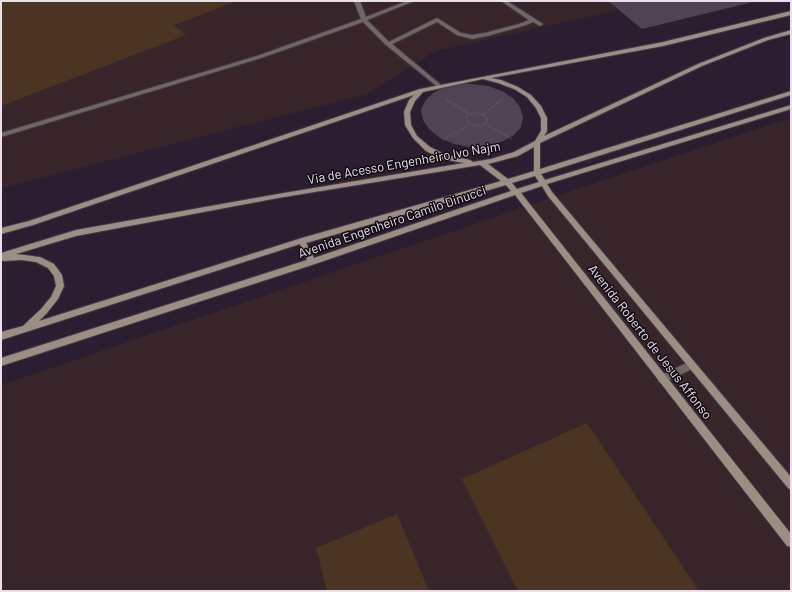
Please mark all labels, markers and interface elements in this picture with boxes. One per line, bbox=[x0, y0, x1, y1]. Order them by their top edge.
street label: Via de Acesso Engenheiro Ivo Najm bbox=[306, 138, 502, 188]
street label: Avenida Engenheiro Camilo Dinucci bbox=[296, 182, 488, 262]
street label: Avenida Roberto de Jesus Affonso bbox=[585, 262, 715, 422]

